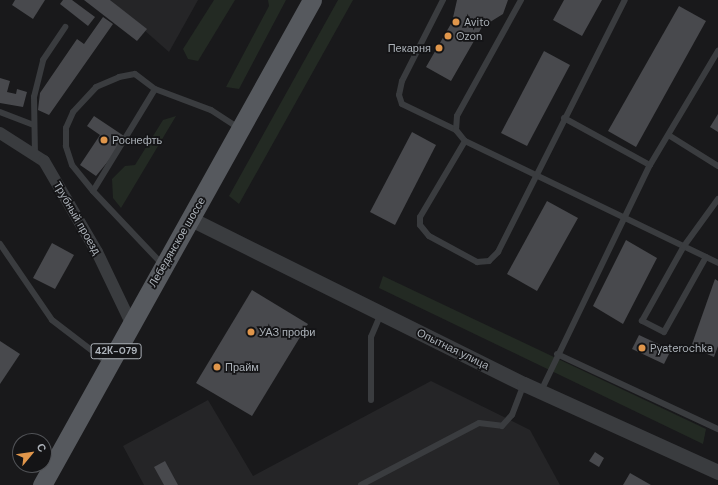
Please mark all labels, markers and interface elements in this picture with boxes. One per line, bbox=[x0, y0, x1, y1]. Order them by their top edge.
place label: Avito bbox=[464, 15, 490, 29]
marker: Avito bbox=[451, 17, 461, 27]
place label: Ozon bbox=[456, 29, 482, 43]
marker: Ozon bbox=[443, 31, 453, 41]
place label: Пекарня bbox=[388, 41, 431, 55]
marker: Пекарня bbox=[434, 43, 444, 53]
place label: Роснефть bbox=[112, 133, 162, 147]
marker: Роснефть bbox=[99, 135, 109, 145]
street label: Трубный проезд bbox=[51, 179, 103, 257]
street label: Лебедянское шоссе bbox=[146, 195, 208, 289]
place label: УАЗ профи bbox=[259, 325, 315, 339]
street label: Опытная улица bbox=[415, 326, 491, 372]
marker: УАЗ профи bbox=[246, 327, 256, 337]
place label: Pyaterochka bbox=[650, 341, 713, 355]
road number: 42К-079 bbox=[90, 343, 142, 359]
marker: Pyaterochka bbox=[637, 343, 647, 353]
place label: Прайм bbox=[225, 360, 259, 374]
marker: Прайм bbox=[212, 362, 222, 372]
north arrow bbox=[12, 433, 52, 473]
text: С bbox=[34, 441, 50, 455]

